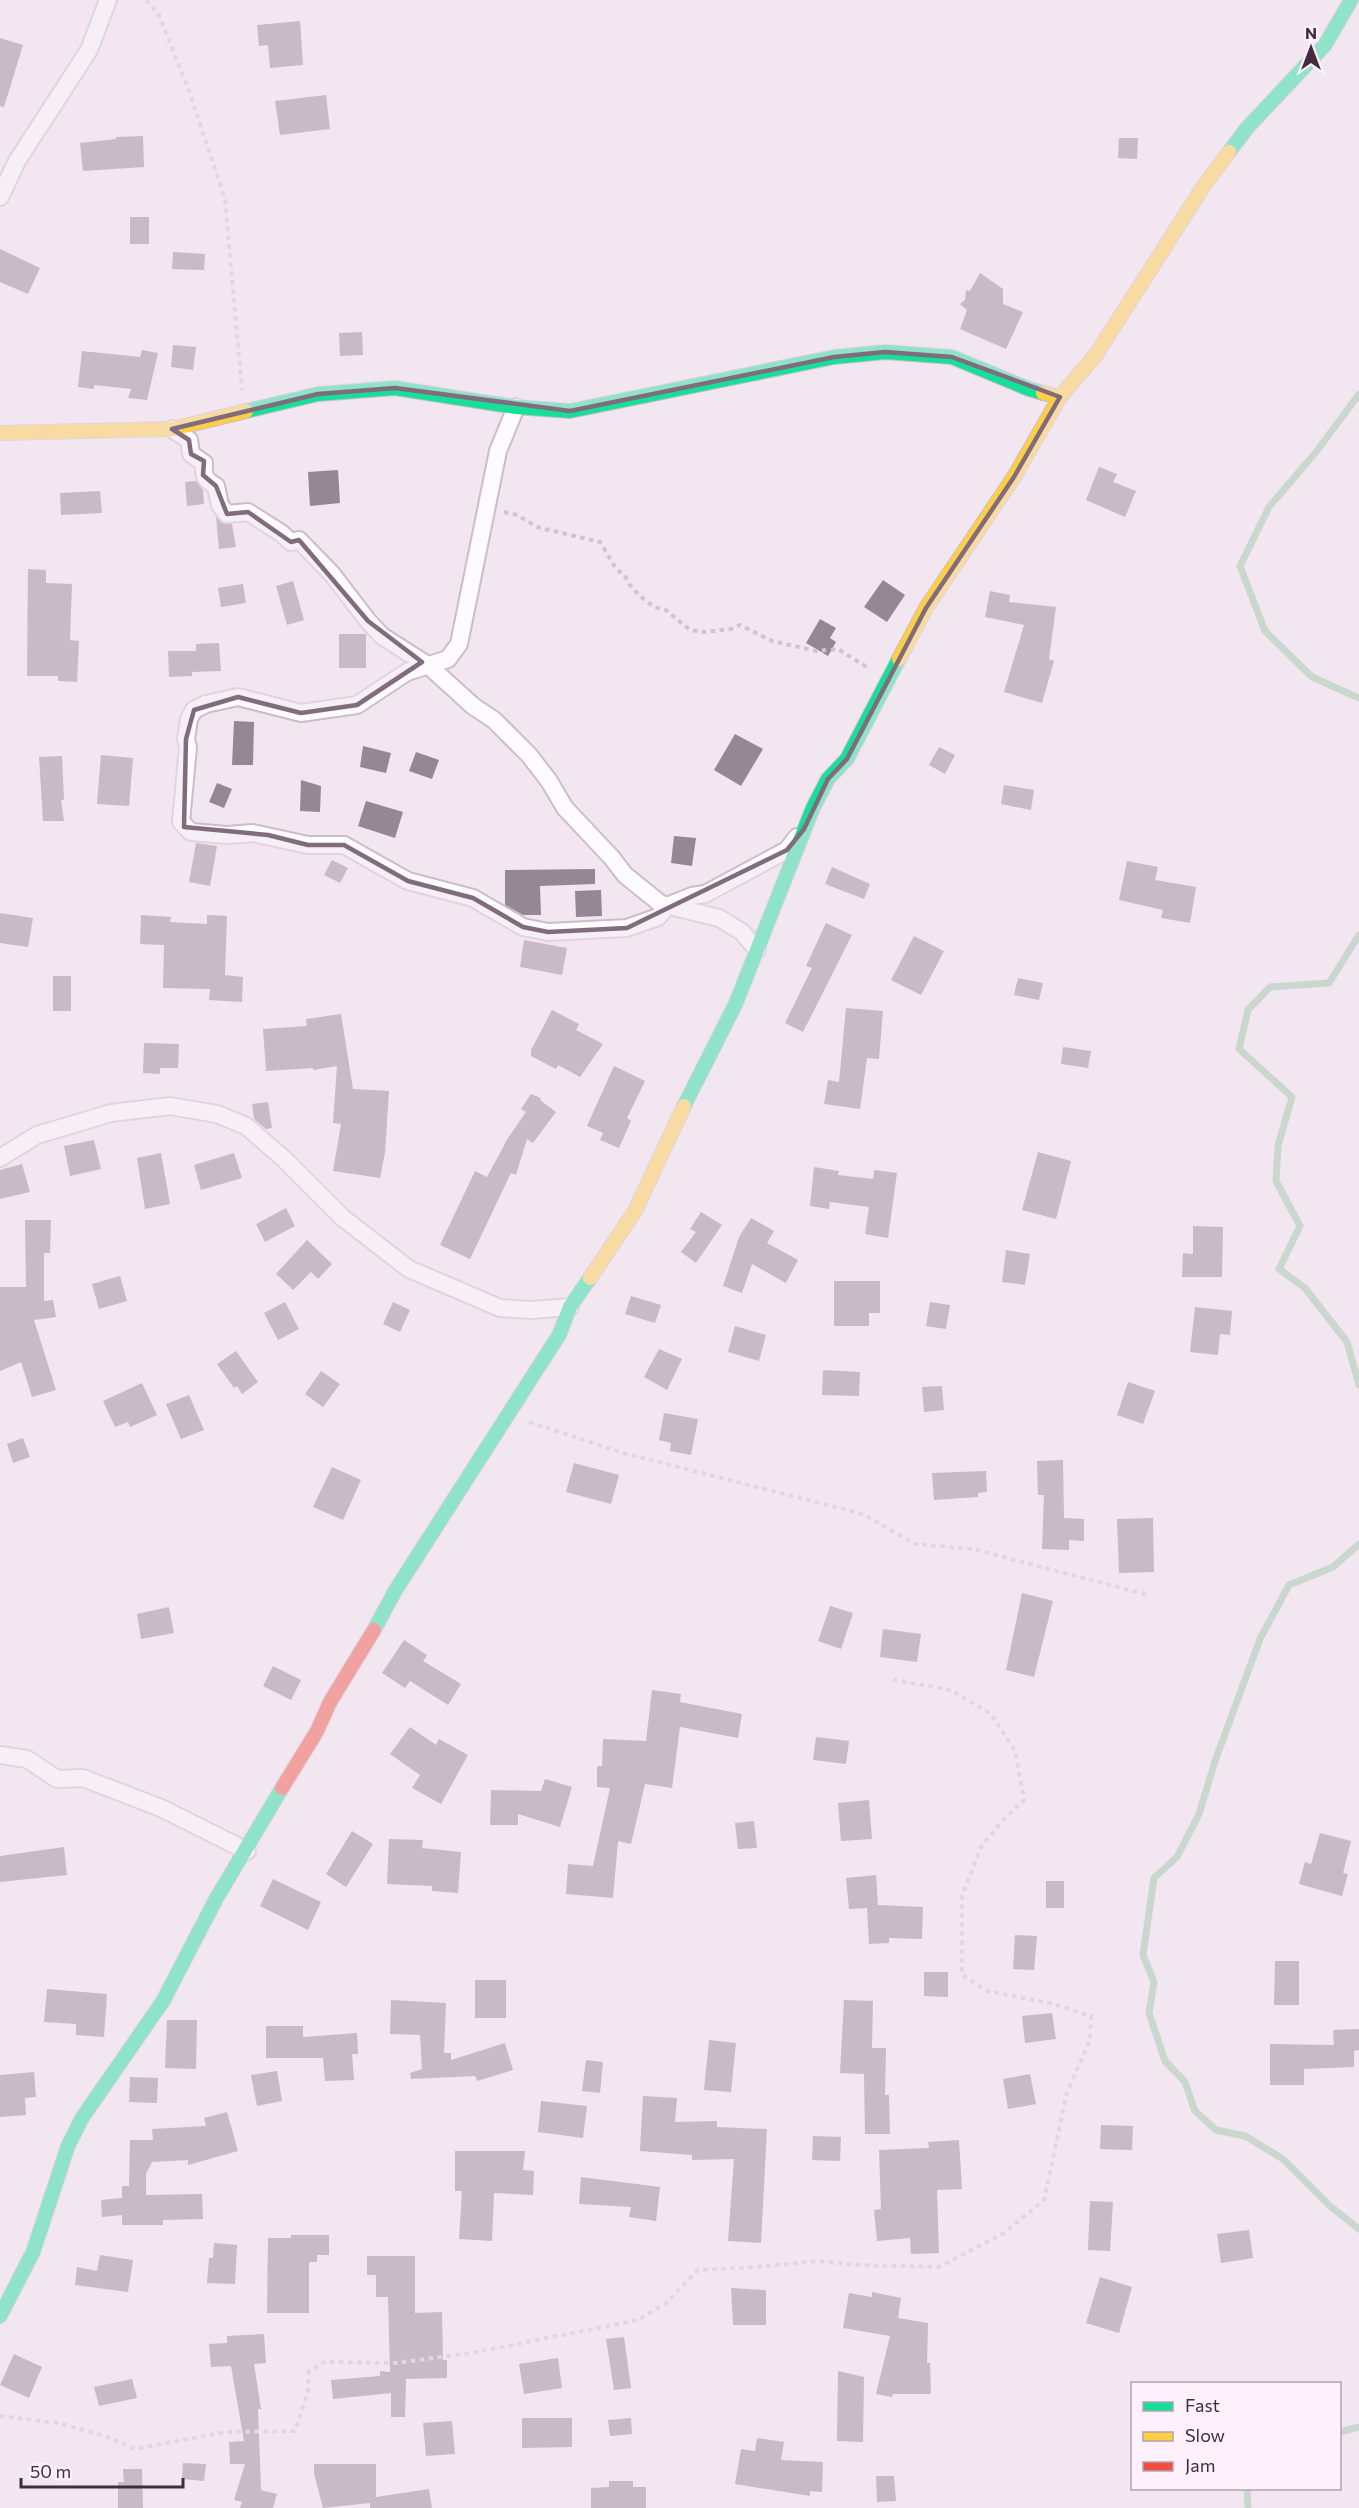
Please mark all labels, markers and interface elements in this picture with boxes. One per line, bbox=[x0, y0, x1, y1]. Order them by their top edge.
north arrow bbox=[1281, 18, 1341, 78]
text: N bbox=[1305, 23, 1317, 42]
legend bbox=[1131, 2382, 1341, 2490]
text: Fast bbox=[1185, 2394, 1220, 2416]
text: Slow bbox=[1185, 2424, 1225, 2446]
scale bar bbox=[21, 2451, 183, 2489]
text: Jam bbox=[1185, 2454, 1215, 2476]
text: 50 m bbox=[30, 2460, 71, 2482]

